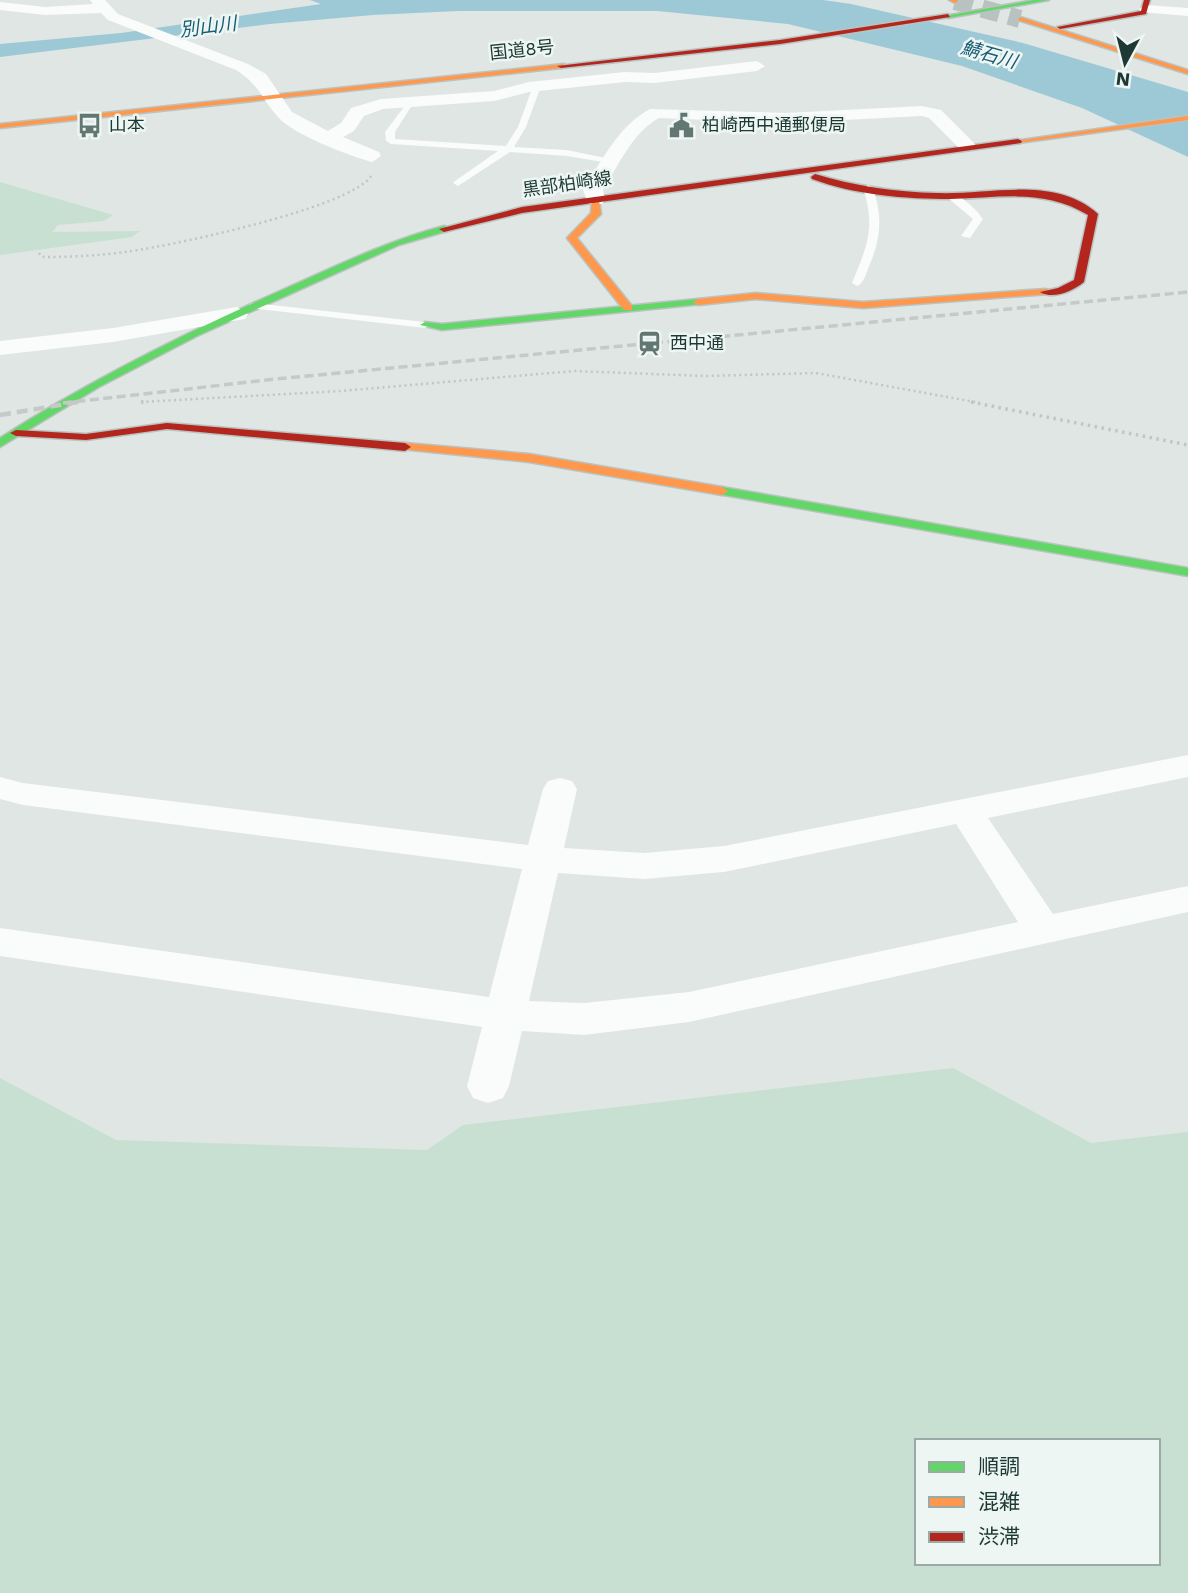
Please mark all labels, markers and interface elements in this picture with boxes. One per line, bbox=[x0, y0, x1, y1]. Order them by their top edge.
water label: 別山川 bbox=[178, 11, 240, 41]
north arrow bbox=[1090, 28, 1160, 98]
street label: 国道8号 bbox=[488, 36, 555, 63]
water label: 鯖石川 bbox=[958, 36, 1021, 74]
text: N bbox=[1115, 67, 1131, 92]
bus stop icon: 山本 bbox=[75, 111, 103, 139]
public building icon: 柏崎西中通郵便局 bbox=[668, 111, 696, 139]
place label: 山本 bbox=[109, 114, 145, 135]
place label: 柏崎西中通郵便局 bbox=[702, 114, 846, 135]
street label: 黒部柏崎線 bbox=[521, 167, 613, 200]
station icon: 西中通 bbox=[636, 329, 664, 357]
place label: 西中通 bbox=[670, 332, 724, 353]
legend bbox=[915, 1439, 1160, 1565]
text: 順調 bbox=[978, 1454, 1020, 1479]
text: 混雑 bbox=[978, 1489, 1020, 1514]
text: 渋滞 bbox=[978, 1524, 1020, 1549]

